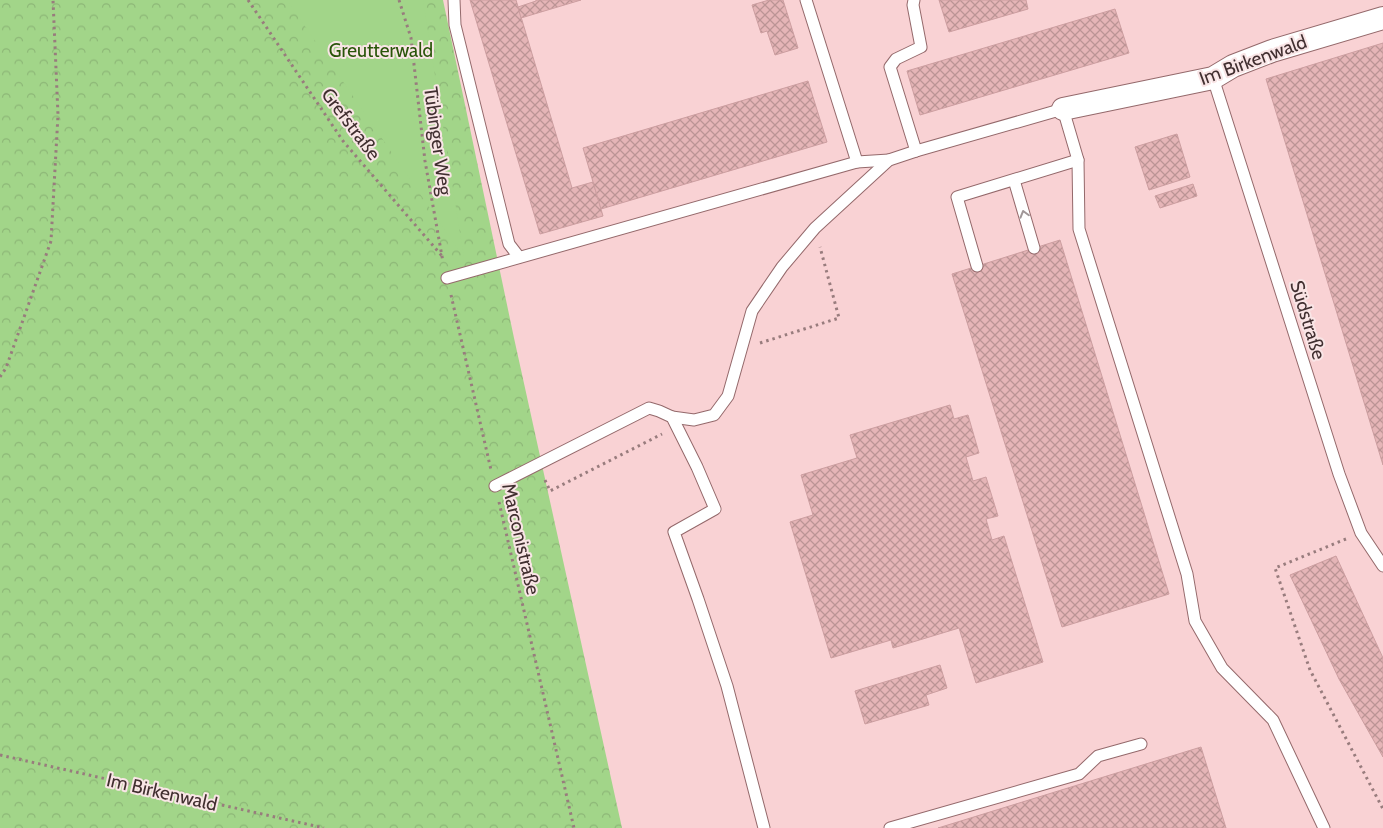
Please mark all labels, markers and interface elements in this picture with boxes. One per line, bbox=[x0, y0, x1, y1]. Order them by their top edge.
street label: Im Birkenwald bbox=[1196, 30, 1310, 90]
park label: Greutterwald bbox=[329, 39, 433, 62]
street label: Grefstraße bbox=[316, 83, 386, 165]
street label: Tübinger Weg bbox=[419, 85, 457, 197]
one-way arrow bbox=[1019, 210, 1030, 218]
street label: Südstraße bbox=[1285, 278, 1331, 363]
street label: Marconistraße bbox=[497, 481, 545, 597]
street label: Im Birkenwald bbox=[104, 768, 220, 816]

